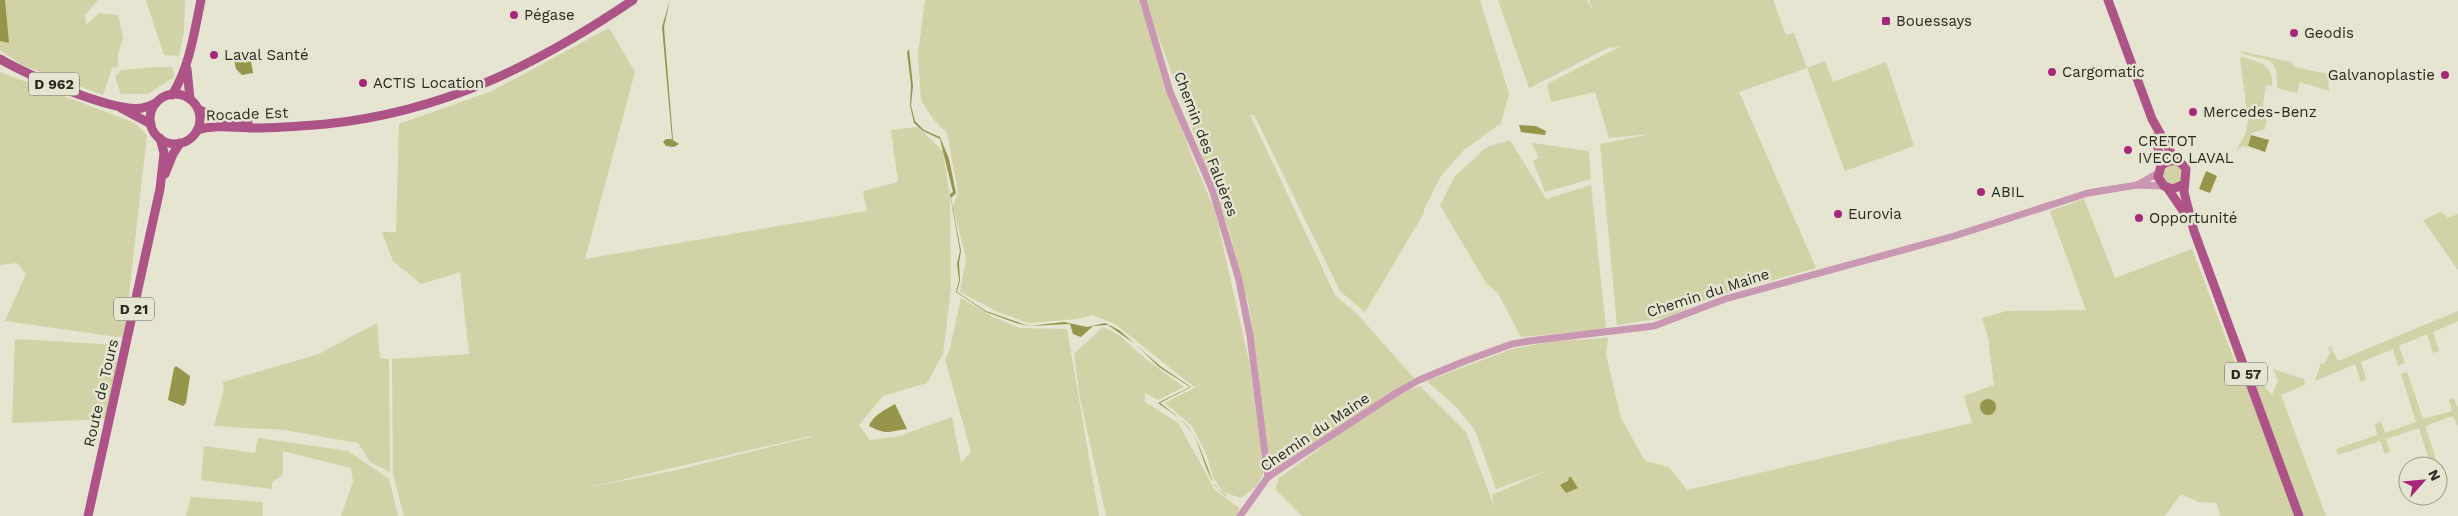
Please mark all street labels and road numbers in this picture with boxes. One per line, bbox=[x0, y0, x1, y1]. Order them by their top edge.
street label: Chemin des Faluères bbox=[1170, 69, 1242, 219]
road number: D 962 bbox=[29, 72, 79, 96]
street label: Rocade Est bbox=[205, 104, 289, 124]
street label: Chemin du Maine bbox=[1644, 265, 1772, 321]
road number: D 21 bbox=[114, 298, 154, 320]
street label: Route de Tours bbox=[80, 337, 122, 449]
road number: D 57 bbox=[2225, 362, 2267, 386]
street label: Chemin du Maine bbox=[1257, 389, 1373, 475]

